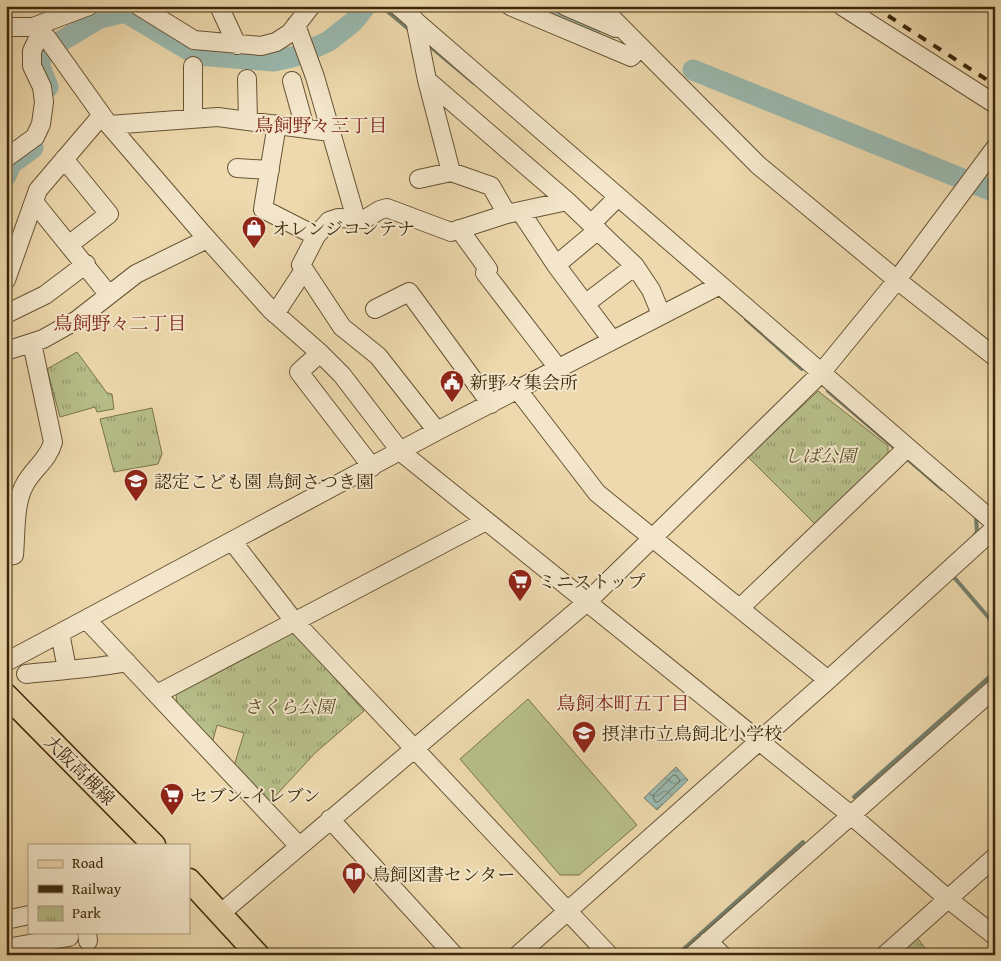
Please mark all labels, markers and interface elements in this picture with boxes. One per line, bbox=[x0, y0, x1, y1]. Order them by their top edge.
district label: 鳥飼野々三丁目 bbox=[254, 111, 388, 139]
shop icon: オレンジコンテナ bbox=[241, 215, 267, 249]
place label: オレンジコンテナ bbox=[272, 215, 415, 242]
district label: 鳥飼野々二丁目 bbox=[53, 309, 187, 337]
public building icon: 新野々集会所 bbox=[439, 369, 465, 403]
place label: 新野々集会所 bbox=[470, 369, 578, 396]
park label: しば公園 bbox=[784, 442, 859, 469]
school or university icon: 認定こども園 鳥飼さつき園 bbox=[123, 468, 149, 502]
place label: 認定こども園 鳥飼さつき園 bbox=[154, 468, 374, 495]
supermarket icon: ミニストップ bbox=[507, 568, 533, 602]
place label: ミニストップ bbox=[538, 568, 645, 595]
district label: 鳥飼本町五丁目 bbox=[556, 689, 690, 717]
park label: さくら公園 bbox=[244, 693, 337, 720]
school or university icon: 摂津市立鳥飼北小学校 bbox=[571, 720, 597, 754]
place label: 摂津市立鳥飼北小学校 bbox=[602, 720, 782, 747]
street label: 大阪高槻線 bbox=[39, 729, 121, 811]
supermarket icon: セブン-イレブン bbox=[159, 782, 185, 816]
place label: セブン-イレブン bbox=[190, 782, 321, 809]
legend bbox=[28, 844, 190, 934]
text: Road bbox=[72, 852, 103, 873]
library icon: 鳥飼図書センター bbox=[341, 861, 367, 895]
place label: 鳥飼図書センター bbox=[372, 861, 515, 888]
text: Railway bbox=[72, 878, 122, 899]
text: Park bbox=[72, 902, 101, 923]

